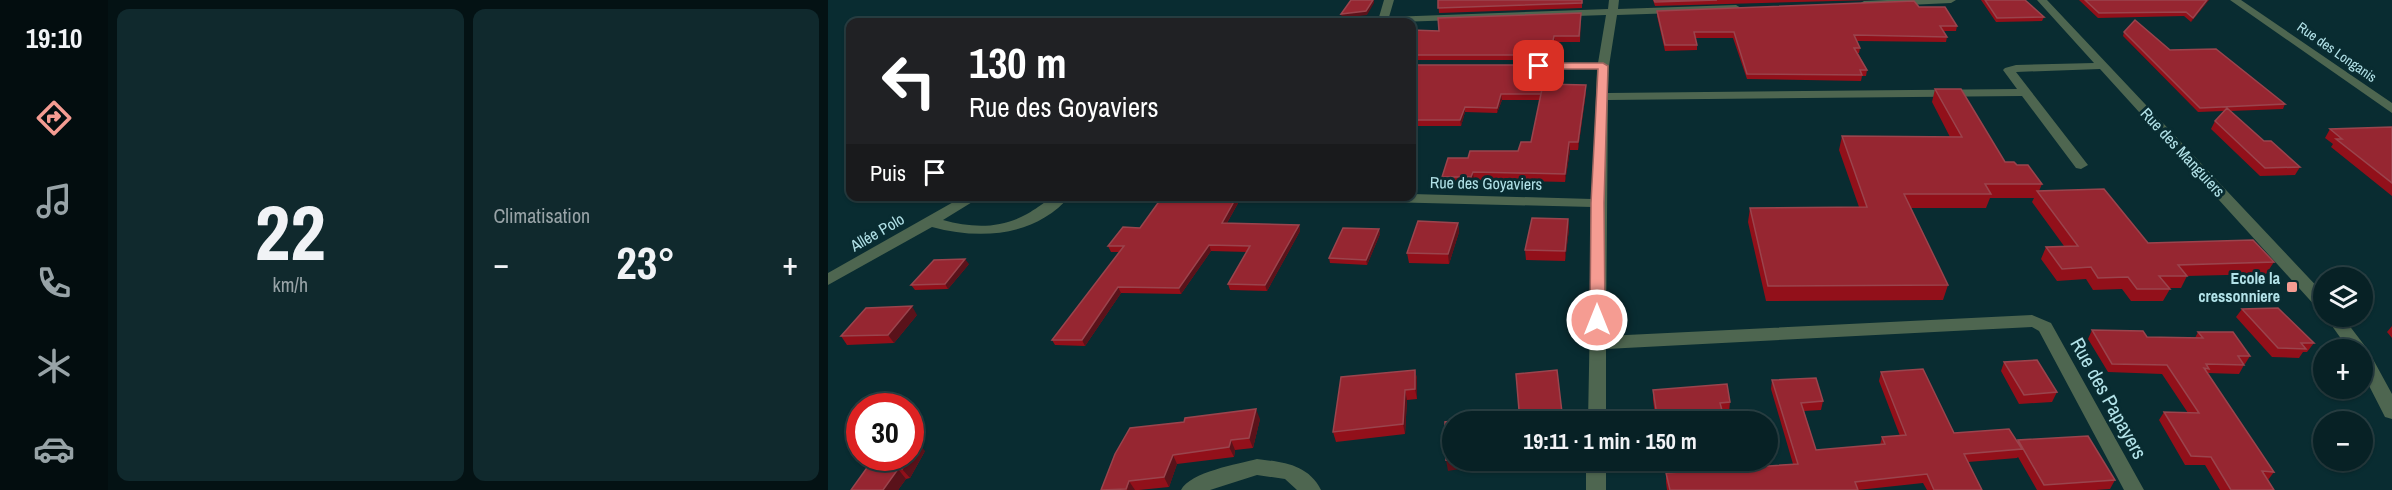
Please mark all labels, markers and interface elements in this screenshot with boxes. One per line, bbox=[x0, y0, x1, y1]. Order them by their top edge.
street label: Rue des Longanis bbox=[2294, 18, 2381, 86]
text: 19:10 bbox=[26, 20, 82, 56]
text: 130 m bbox=[969, 35, 1067, 91]
pin bbox=[1513, 40, 1564, 91]
icon: left bbox=[870, 42, 948, 120]
icon: arrive bbox=[1522, 49, 1555, 82]
text: Rue des Goyaviers bbox=[969, 89, 1159, 125]
icon: directions bbox=[33, 97, 75, 139]
street label: Rue des Manguiers bbox=[2136, 103, 2230, 201]
icon: arrive bbox=[918, 156, 951, 189]
text: Puis bbox=[870, 158, 906, 188]
street label: Rue des Goyaviers bbox=[1430, 171, 1542, 195]
text: 22 bbox=[255, 179, 326, 284]
icon: music bbox=[33, 180, 75, 222]
text: Climatisation bbox=[494, 202, 590, 229]
street label: Allée Polo bbox=[845, 208, 908, 257]
text: 23° bbox=[616, 232, 675, 293]
text: − bbox=[494, 241, 509, 285]
text: + bbox=[782, 241, 798, 285]
icon: phone bbox=[33, 262, 75, 304]
place label: Ecole la cressonniere bbox=[2198, 267, 2281, 307]
map controls bbox=[2313, 267, 2373, 471]
button: layers bbox=[2313, 267, 2373, 327]
text: km/h bbox=[272, 271, 308, 298]
marker: Ecole la cressonniere bbox=[2285, 280, 2299, 294]
position arrow bbox=[1565, 288, 1629, 352]
street label: Rue des Papayers bbox=[2064, 332, 2154, 464]
button: + bbox=[2313, 339, 2373, 399]
icon: climate bbox=[33, 345, 75, 387]
speed limit sign: 30 bbox=[846, 393, 924, 471]
button: − bbox=[2313, 411, 2373, 471]
text: 19:11 · 1 min · 150 m bbox=[1523, 426, 1697, 456]
icon: car bbox=[33, 428, 75, 470]

